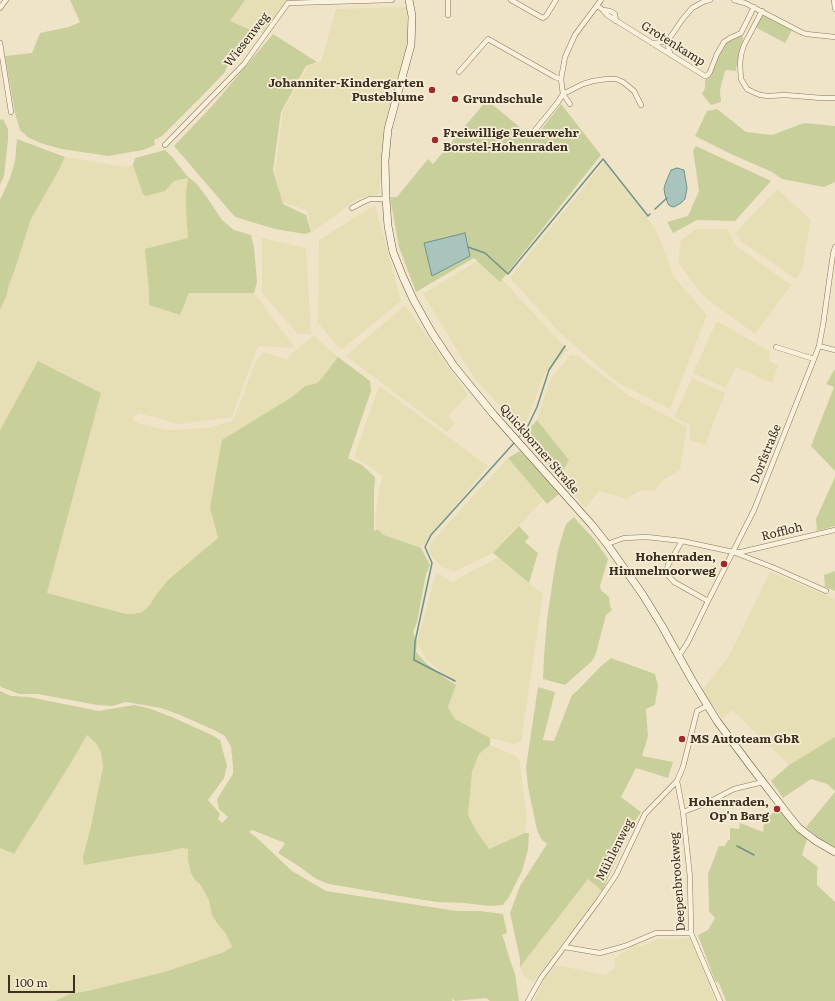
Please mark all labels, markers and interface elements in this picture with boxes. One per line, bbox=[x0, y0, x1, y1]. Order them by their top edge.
street label: Wiesenweg bbox=[221, 10, 273, 70]
street label: Grotenkamp bbox=[638, 19, 708, 69]
place label: Johanniter-Kindergarten Pusteblume bbox=[268, 76, 424, 104]
marker: Johanniter-Kindergarten Pusteblume bbox=[427, 85, 437, 95]
place label: Grundschule bbox=[463, 92, 543, 106]
marker: Grundschule bbox=[450, 94, 460, 104]
place label: Freiwillige Feuerwehr Borstel-Hohenraden bbox=[443, 126, 579, 154]
marker: Freiwillige Feuerwehr Borstel-Hohenraden bbox=[430, 135, 440, 145]
street label: Quickborner Straße bbox=[496, 401, 582, 497]
street label: Dorfstraße bbox=[748, 422, 784, 486]
street label: Roffloh bbox=[760, 520, 804, 544]
place label: Hohenraden, Himmelmoorweg bbox=[609, 550, 716, 578]
marker: Hohenraden, Himmelmoorweg bbox=[719, 559, 729, 569]
place label: MS Autoteam GbR bbox=[690, 732, 800, 746]
marker: MS Autoteam GbR bbox=[677, 734, 687, 744]
place label: Hohenraden, Op'n Barg bbox=[688, 795, 769, 823]
marker: Hohenraden, Op'n Barg bbox=[772, 804, 782, 814]
street label: Mühlenweg bbox=[593, 817, 637, 883]
street label: Deepenbrookweg bbox=[667, 832, 689, 932]
scale bar bbox=[10, 967, 77, 993]
text: 100 m bbox=[15, 973, 48, 991]

